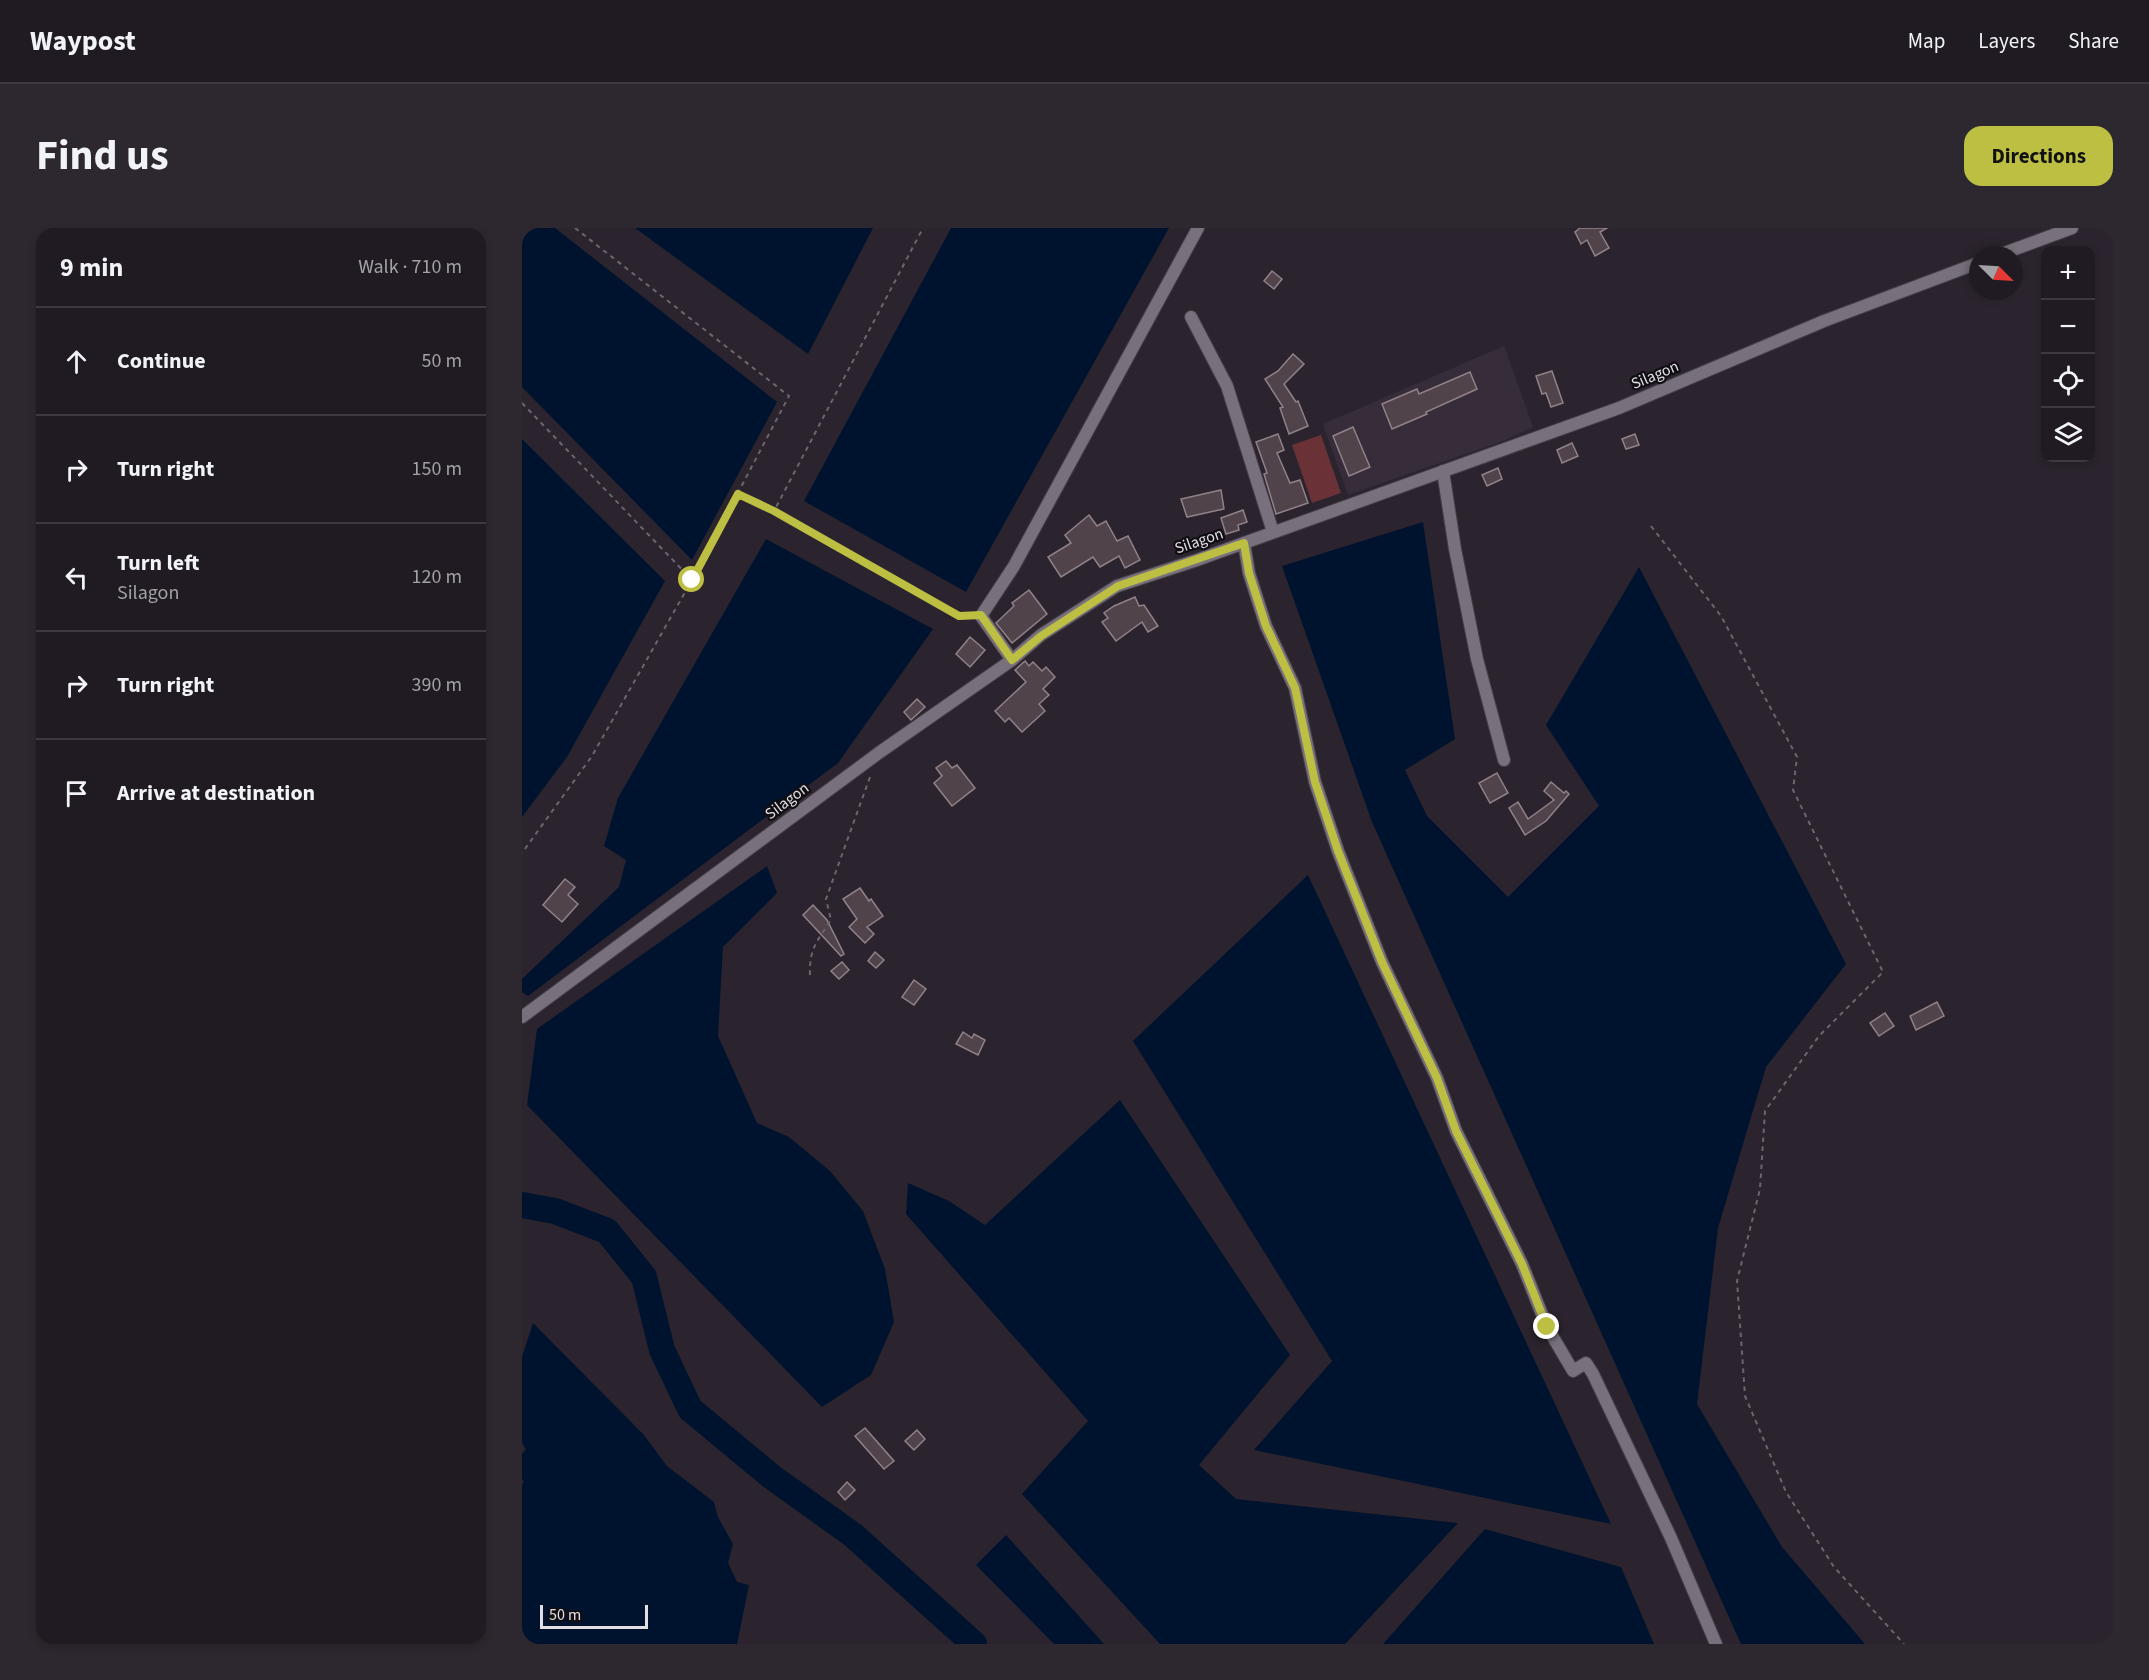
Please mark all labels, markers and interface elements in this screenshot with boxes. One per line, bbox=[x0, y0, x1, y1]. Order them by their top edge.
text: Waypost bbox=[30, 21, 136, 61]
text: Map bbox=[1908, 26, 1945, 56]
text: Layers bbox=[1978, 26, 2035, 56]
text: Share bbox=[2068, 26, 2119, 56]
text: Find us bbox=[36, 126, 169, 186]
button: Directions bbox=[1964, 126, 2113, 186]
north arrow bbox=[1969, 246, 2023, 300]
map controls bbox=[2041, 246, 2095, 462]
button: + bbox=[2041, 246, 2095, 300]
text: 9 min bbox=[60, 249, 123, 286]
text: Walk · 710 m bbox=[358, 253, 462, 281]
button: − bbox=[2041, 300, 2095, 354]
icon: ahead bbox=[60, 345, 93, 378]
text: Continue bbox=[117, 345, 206, 377]
text: 50 m bbox=[422, 347, 462, 375]
button: locate bbox=[2041, 354, 2095, 408]
street label: Silagon bbox=[1628, 355, 1682, 395]
button: layers bbox=[2041, 408, 2095, 462]
icon: right bbox=[60, 453, 93, 486]
text: Turn right bbox=[117, 453, 214, 485]
text: 150 m bbox=[412, 455, 462, 483]
street label: Silagon bbox=[1172, 522, 1226, 560]
text: Turn left bbox=[117, 547, 199, 579]
icon: left bbox=[60, 561, 93, 594]
text: 120 m bbox=[412, 563, 462, 591]
route start bbox=[678, 566, 704, 592]
text: Silagon bbox=[117, 579, 179, 607]
icon: right bbox=[60, 669, 93, 702]
text: Turn right bbox=[117, 669, 214, 701]
text: 390 m bbox=[412, 671, 462, 699]
icon: arrive bbox=[60, 777, 93, 810]
text: Arrive at destination bbox=[117, 777, 315, 809]
street label: Silagon bbox=[760, 777, 814, 825]
route end bbox=[1533, 1313, 1559, 1339]
scale bar bbox=[540, 1602, 648, 1630]
text: 50 m bbox=[549, 1604, 581, 1626]

